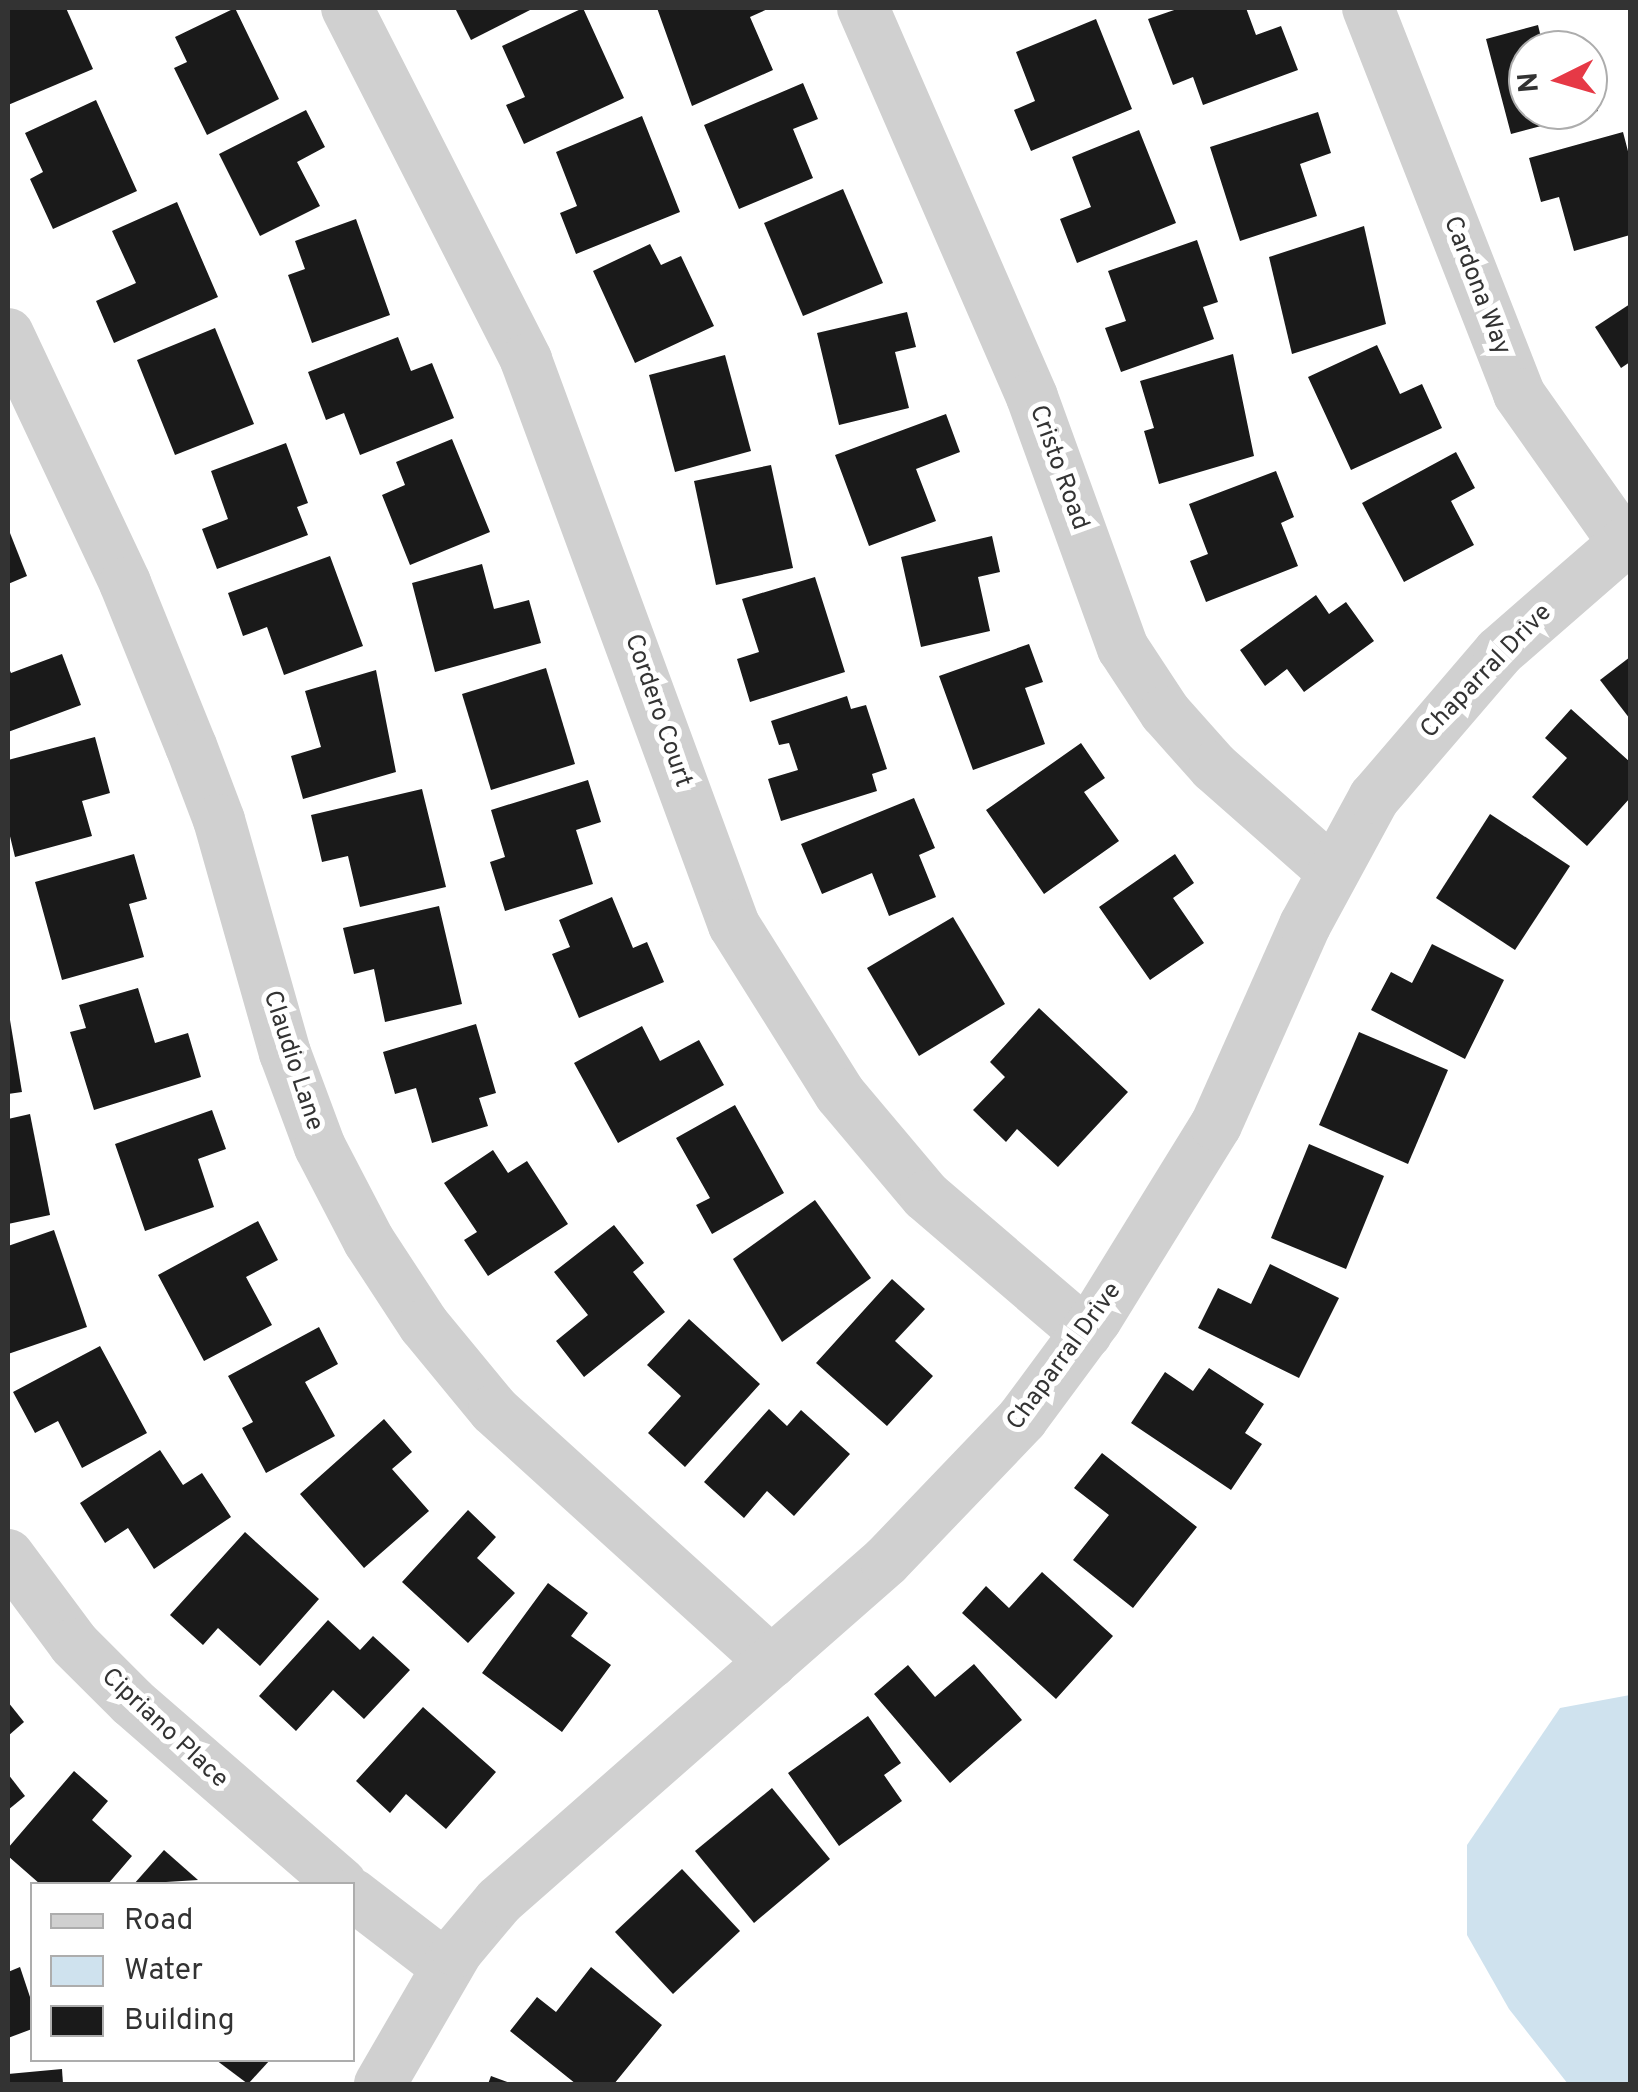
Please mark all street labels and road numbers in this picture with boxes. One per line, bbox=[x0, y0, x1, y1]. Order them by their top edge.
street label: Cardona Way bbox=[1436, 212, 1516, 360]
street label: Cristo Road bbox=[1022, 402, 1094, 534]
street label: Chaparral Drive bbox=[1415, 598, 1559, 746]
street label: Cordero Court bbox=[617, 630, 697, 792]
street label: Claudio Lane bbox=[255, 987, 329, 1135]
street label: Chaparral Drive bbox=[1001, 1277, 1129, 1437]
street label: Cipriano Place bbox=[94, 1663, 234, 1795]

